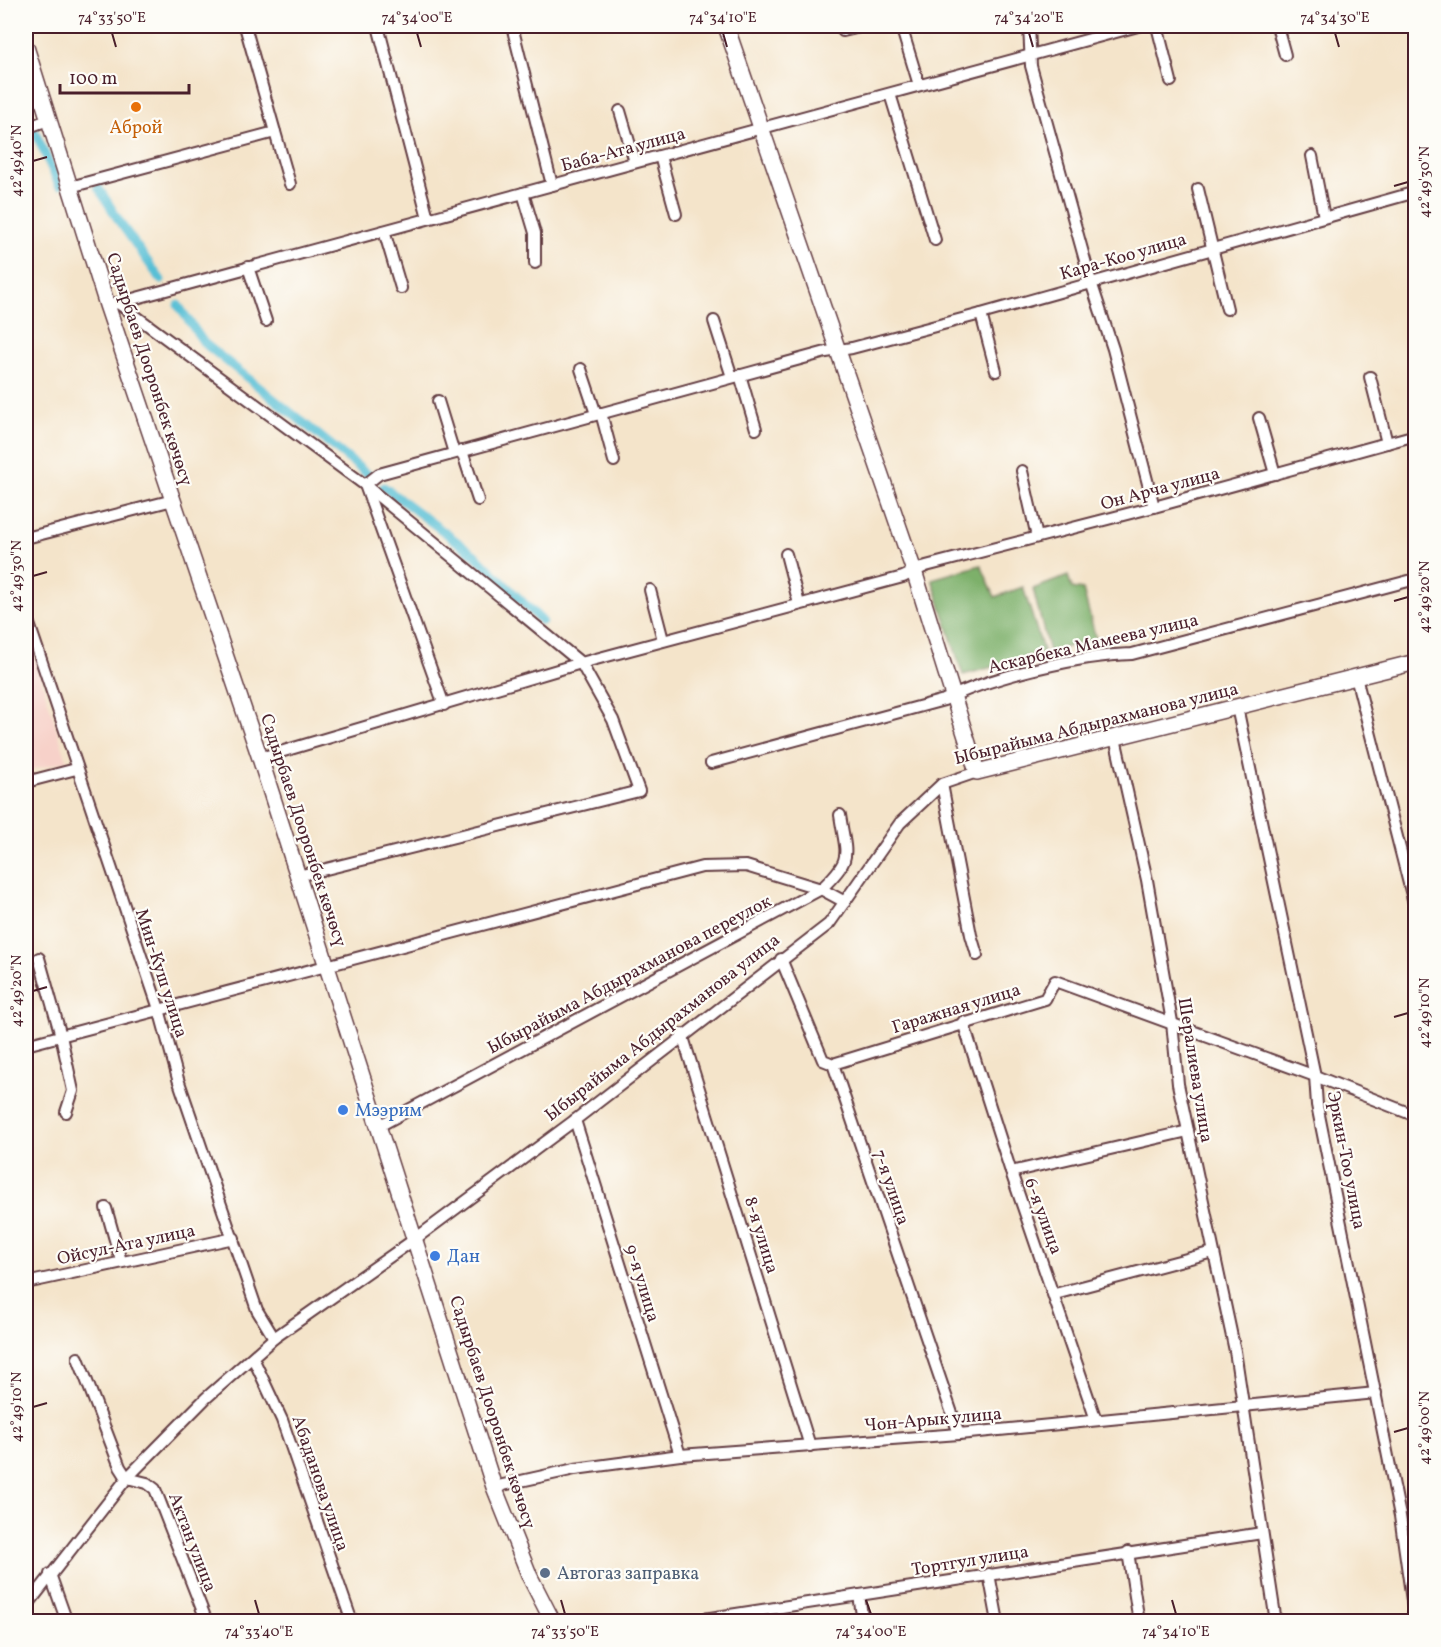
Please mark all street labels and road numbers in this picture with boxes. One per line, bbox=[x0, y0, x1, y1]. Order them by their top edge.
street label: Баба-Ата улица bbox=[558, 122, 688, 179]
street label: Кара-Коо улица bbox=[1057, 227, 1190, 287]
street label: Садырбаев Дооронбек көчөсү bbox=[99, 250, 198, 490]
street label: Он Арча улица bbox=[1098, 462, 1223, 517]
street label: Аскарбека Мамеева улица bbox=[986, 608, 1201, 681]
street label: Ыбырайыма Абдырахманова улица bbox=[952, 677, 1241, 772]
street label: Садырбаев Дооронбек көчөсү bbox=[253, 711, 352, 951]
street label: Ыбырайыма Абдырахманова переулок bbox=[483, 889, 776, 1061]
street label: Мин-Куш улица bbox=[128, 906, 193, 1041]
street label: Ыбырайыма Абдырахманова улица bbox=[540, 928, 786, 1128]
street label: Гаражная улица bbox=[889, 978, 1024, 1041]
street label: Шералиева улица bbox=[1171, 996, 1218, 1145]
street label: Эркин-Тоо улица bbox=[1320, 1089, 1371, 1232]
street label: 7-я улица bbox=[866, 1146, 915, 1229]
street label: 6-я улица bbox=[1017, 1175, 1068, 1258]
street label: 8-я улица bbox=[737, 1194, 784, 1277]
street label: Ойсул-Ата улица bbox=[55, 1219, 198, 1272]
street label: 9-я улица bbox=[618, 1242, 665, 1325]
street label: Садырбаев Дооронбек көчөсү bbox=[442, 1293, 541, 1533]
street label: Чон-Арык улица bbox=[863, 1402, 1003, 1439]
street label: Абаданова улица bbox=[285, 1412, 355, 1555]
street label: Актан улица bbox=[161, 1489, 222, 1596]
street label: Тортгул улица bbox=[910, 1540, 1031, 1583]

